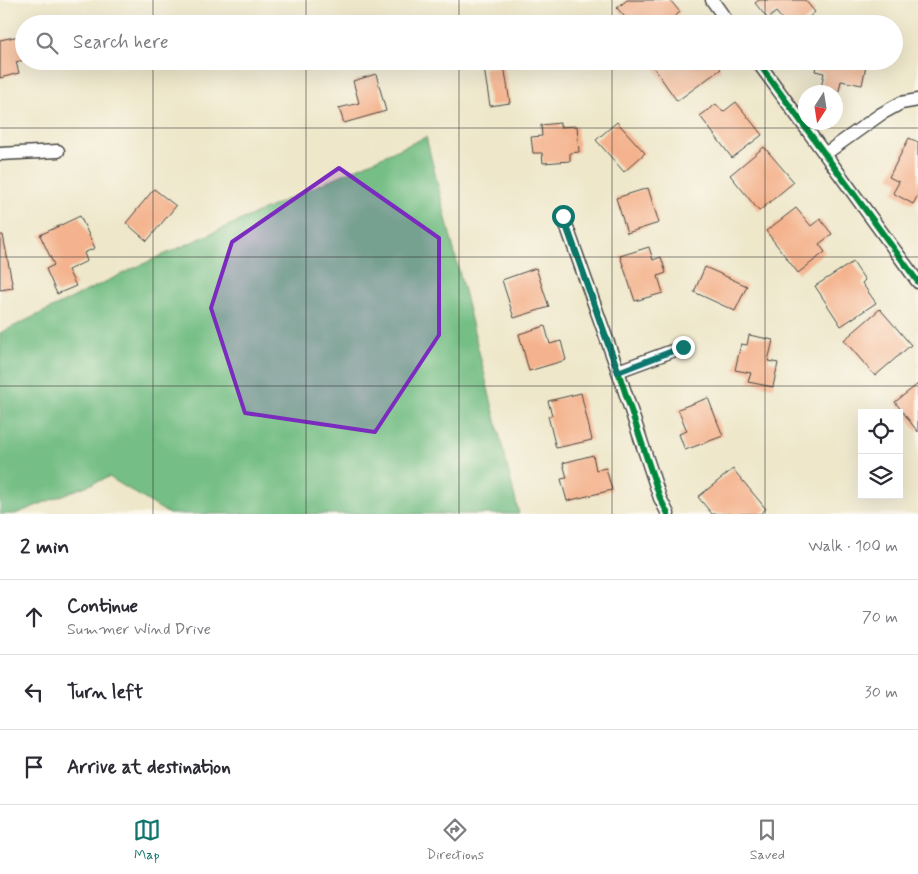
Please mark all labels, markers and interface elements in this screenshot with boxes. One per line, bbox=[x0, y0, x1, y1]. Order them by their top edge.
search box bbox=[15, 15, 903, 70]
icon: search bbox=[33, 29, 61, 57]
text: Search here bbox=[73, 30, 169, 55]
north arrow bbox=[798, 85, 843, 130]
route start bbox=[552, 205, 575, 228]
route end bbox=[672, 336, 695, 359]
map controls bbox=[858, 409, 903, 499]
button: locate bbox=[858, 409, 903, 454]
button: layers bbox=[858, 454, 903, 499]
text: 2 min bbox=[20, 533, 69, 561]
text: Walk · 100 m bbox=[808, 536, 898, 557]
text: Continue bbox=[67, 594, 138, 619]
icon: ahead bbox=[20, 603, 48, 631]
text: 70 m bbox=[862, 607, 898, 628]
text: Summer Wind Drive bbox=[67, 619, 211, 640]
icon: left bbox=[20, 678, 48, 706]
text: Turn left bbox=[67, 680, 143, 705]
text: 30 m bbox=[865, 682, 898, 703]
icon: arrive bbox=[20, 753, 48, 781]
text: Arrive at destination bbox=[67, 755, 231, 780]
tab: Map bbox=[133, 816, 161, 864]
tab: Directions bbox=[427, 816, 484, 864]
tab: Saved bbox=[750, 816, 785, 864]

